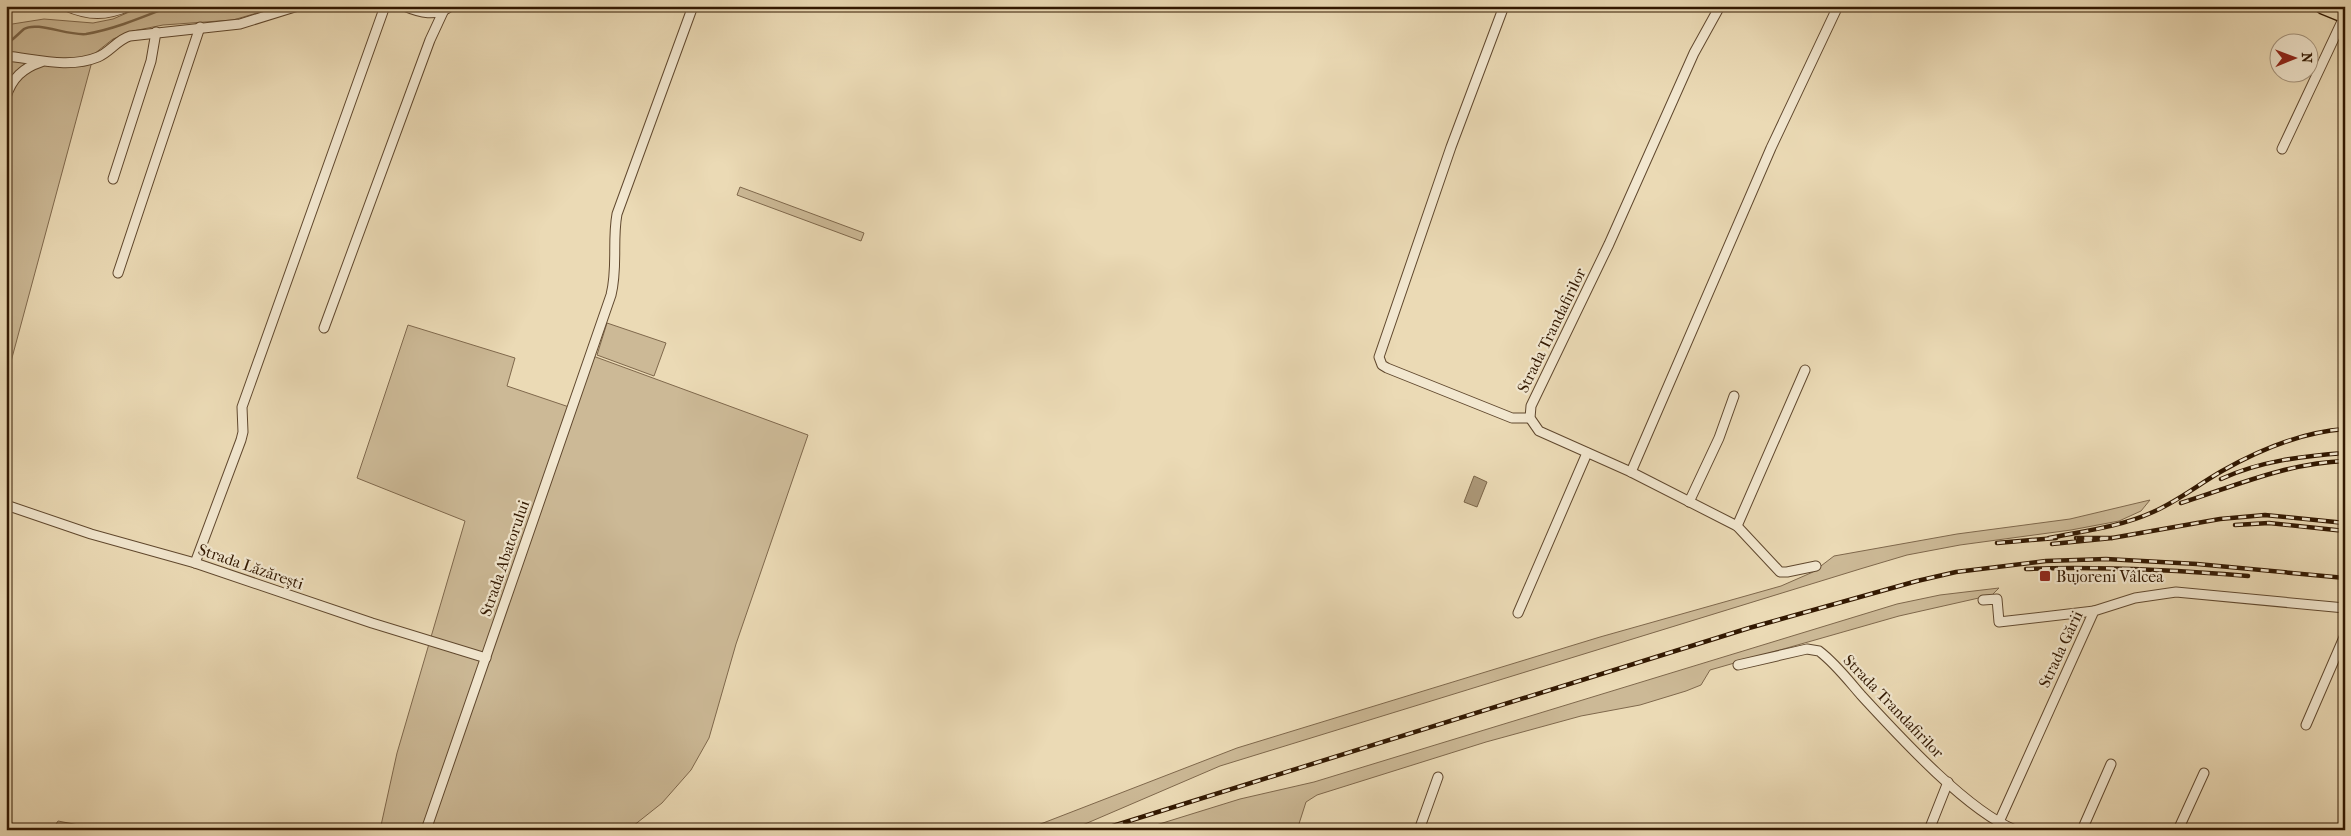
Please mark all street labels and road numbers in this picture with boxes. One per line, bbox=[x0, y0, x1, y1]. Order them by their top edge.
street label: Strada Trandafirilor bbox=[1513, 265, 1590, 396]
street label: Strada Abatorului bbox=[476, 497, 533, 619]
street label: Strada Lăzărești bbox=[196, 540, 306, 593]
street label: Strada Gării bbox=[2034, 607, 2087, 691]
street label: Strada Trandafirilor bbox=[1839, 651, 1948, 762]

